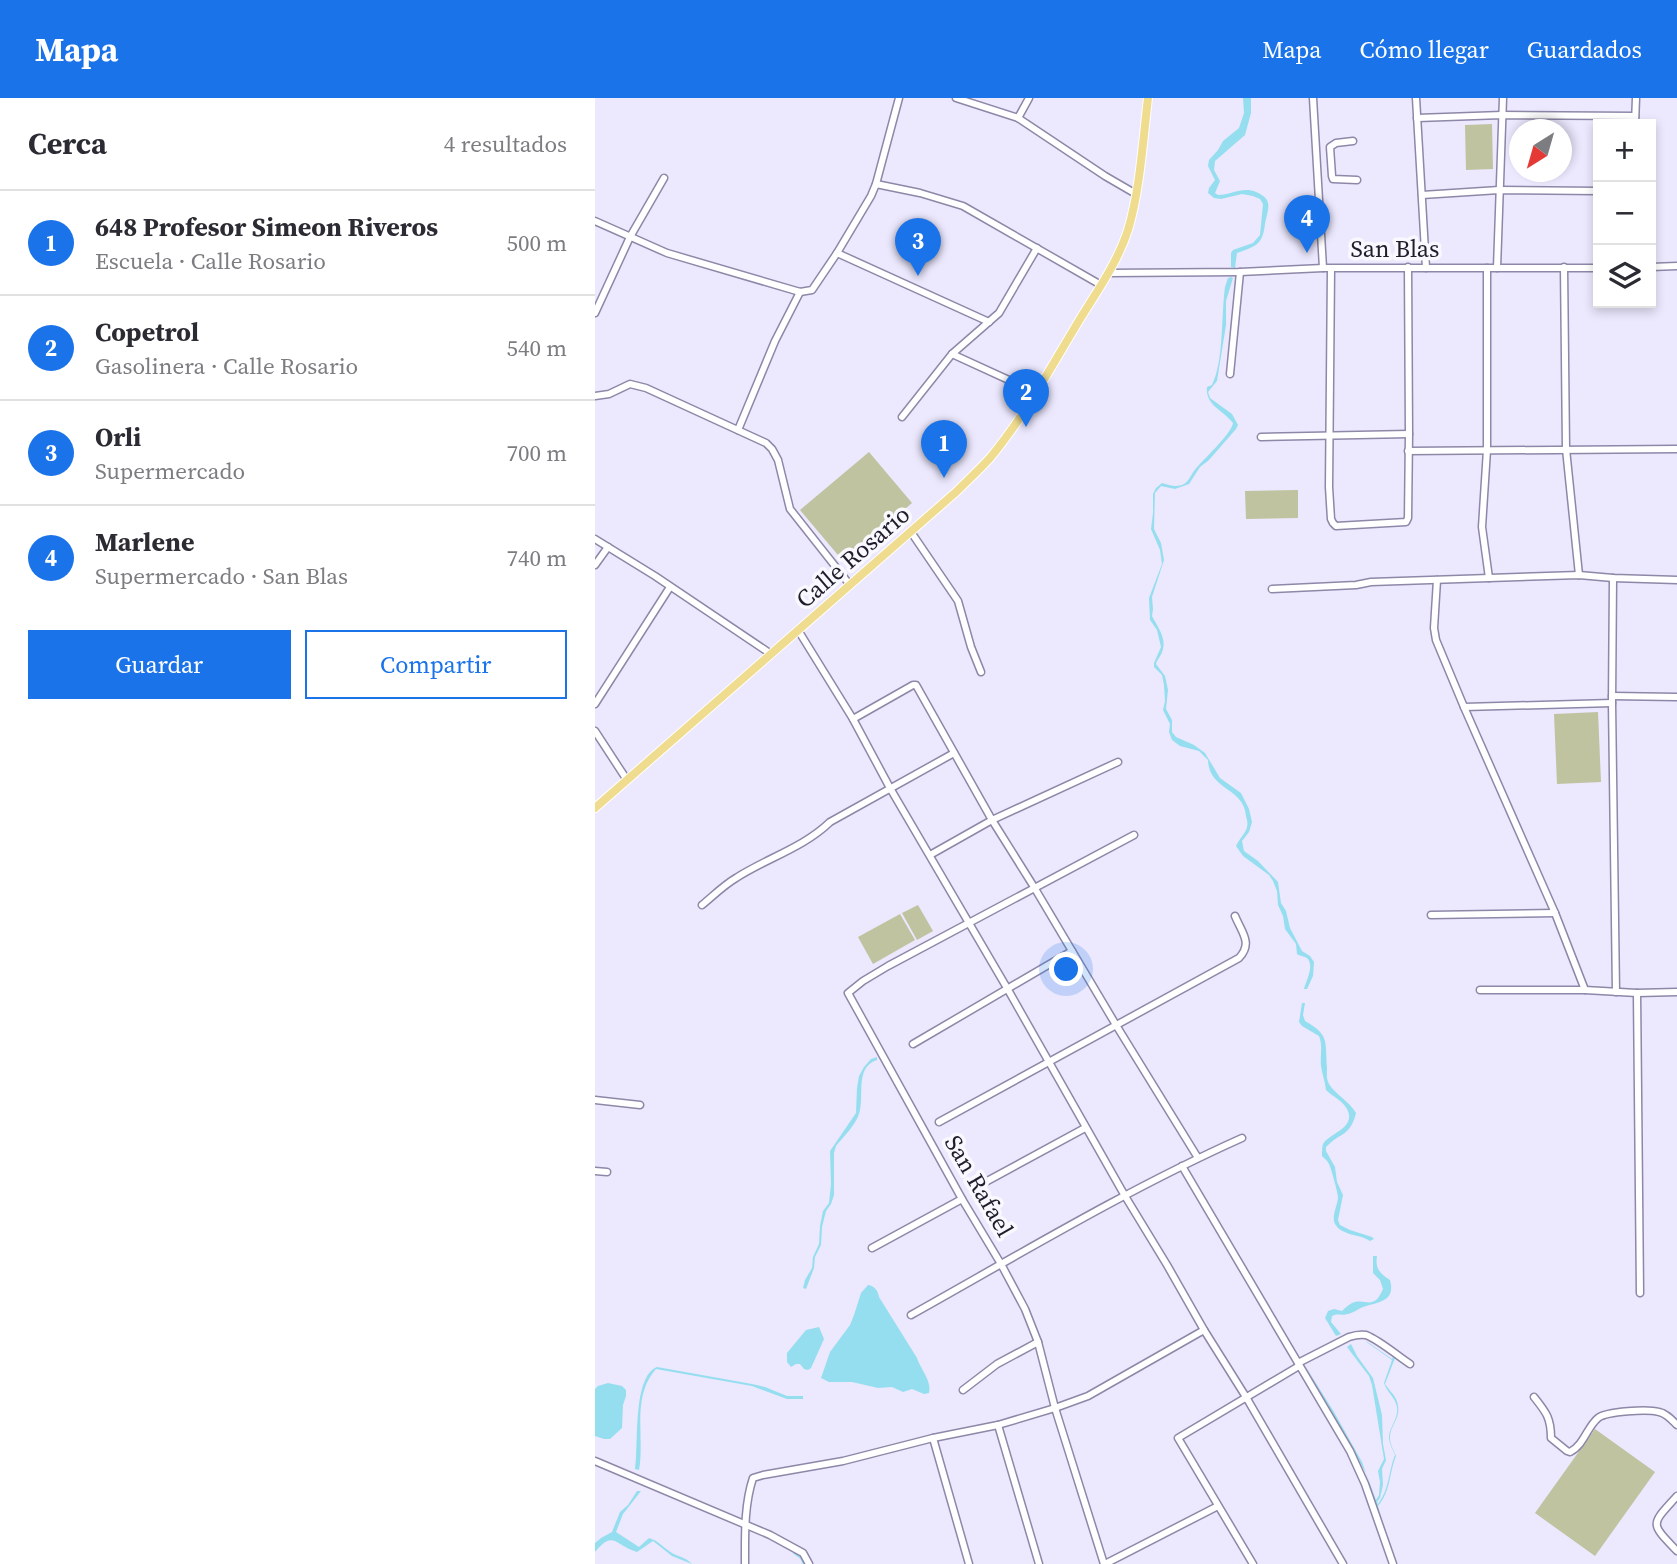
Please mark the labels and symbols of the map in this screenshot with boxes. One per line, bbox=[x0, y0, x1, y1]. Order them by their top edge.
north arrow bbox=[1509, 119, 1572, 182]
pin: 4 bbox=[1284, 195, 1330, 253]
pin: 3 bbox=[895, 218, 941, 276]
street label: San Blas bbox=[1351, 232, 1439, 265]
pin: 2 bbox=[1003, 369, 1049, 427]
pin: 1 bbox=[921, 420, 967, 478]
street label: Calle Rosario bbox=[789, 498, 917, 615]
your location bbox=[1049, 952, 1083, 986]
street label: San Rafael bbox=[937, 1129, 1022, 1243]

